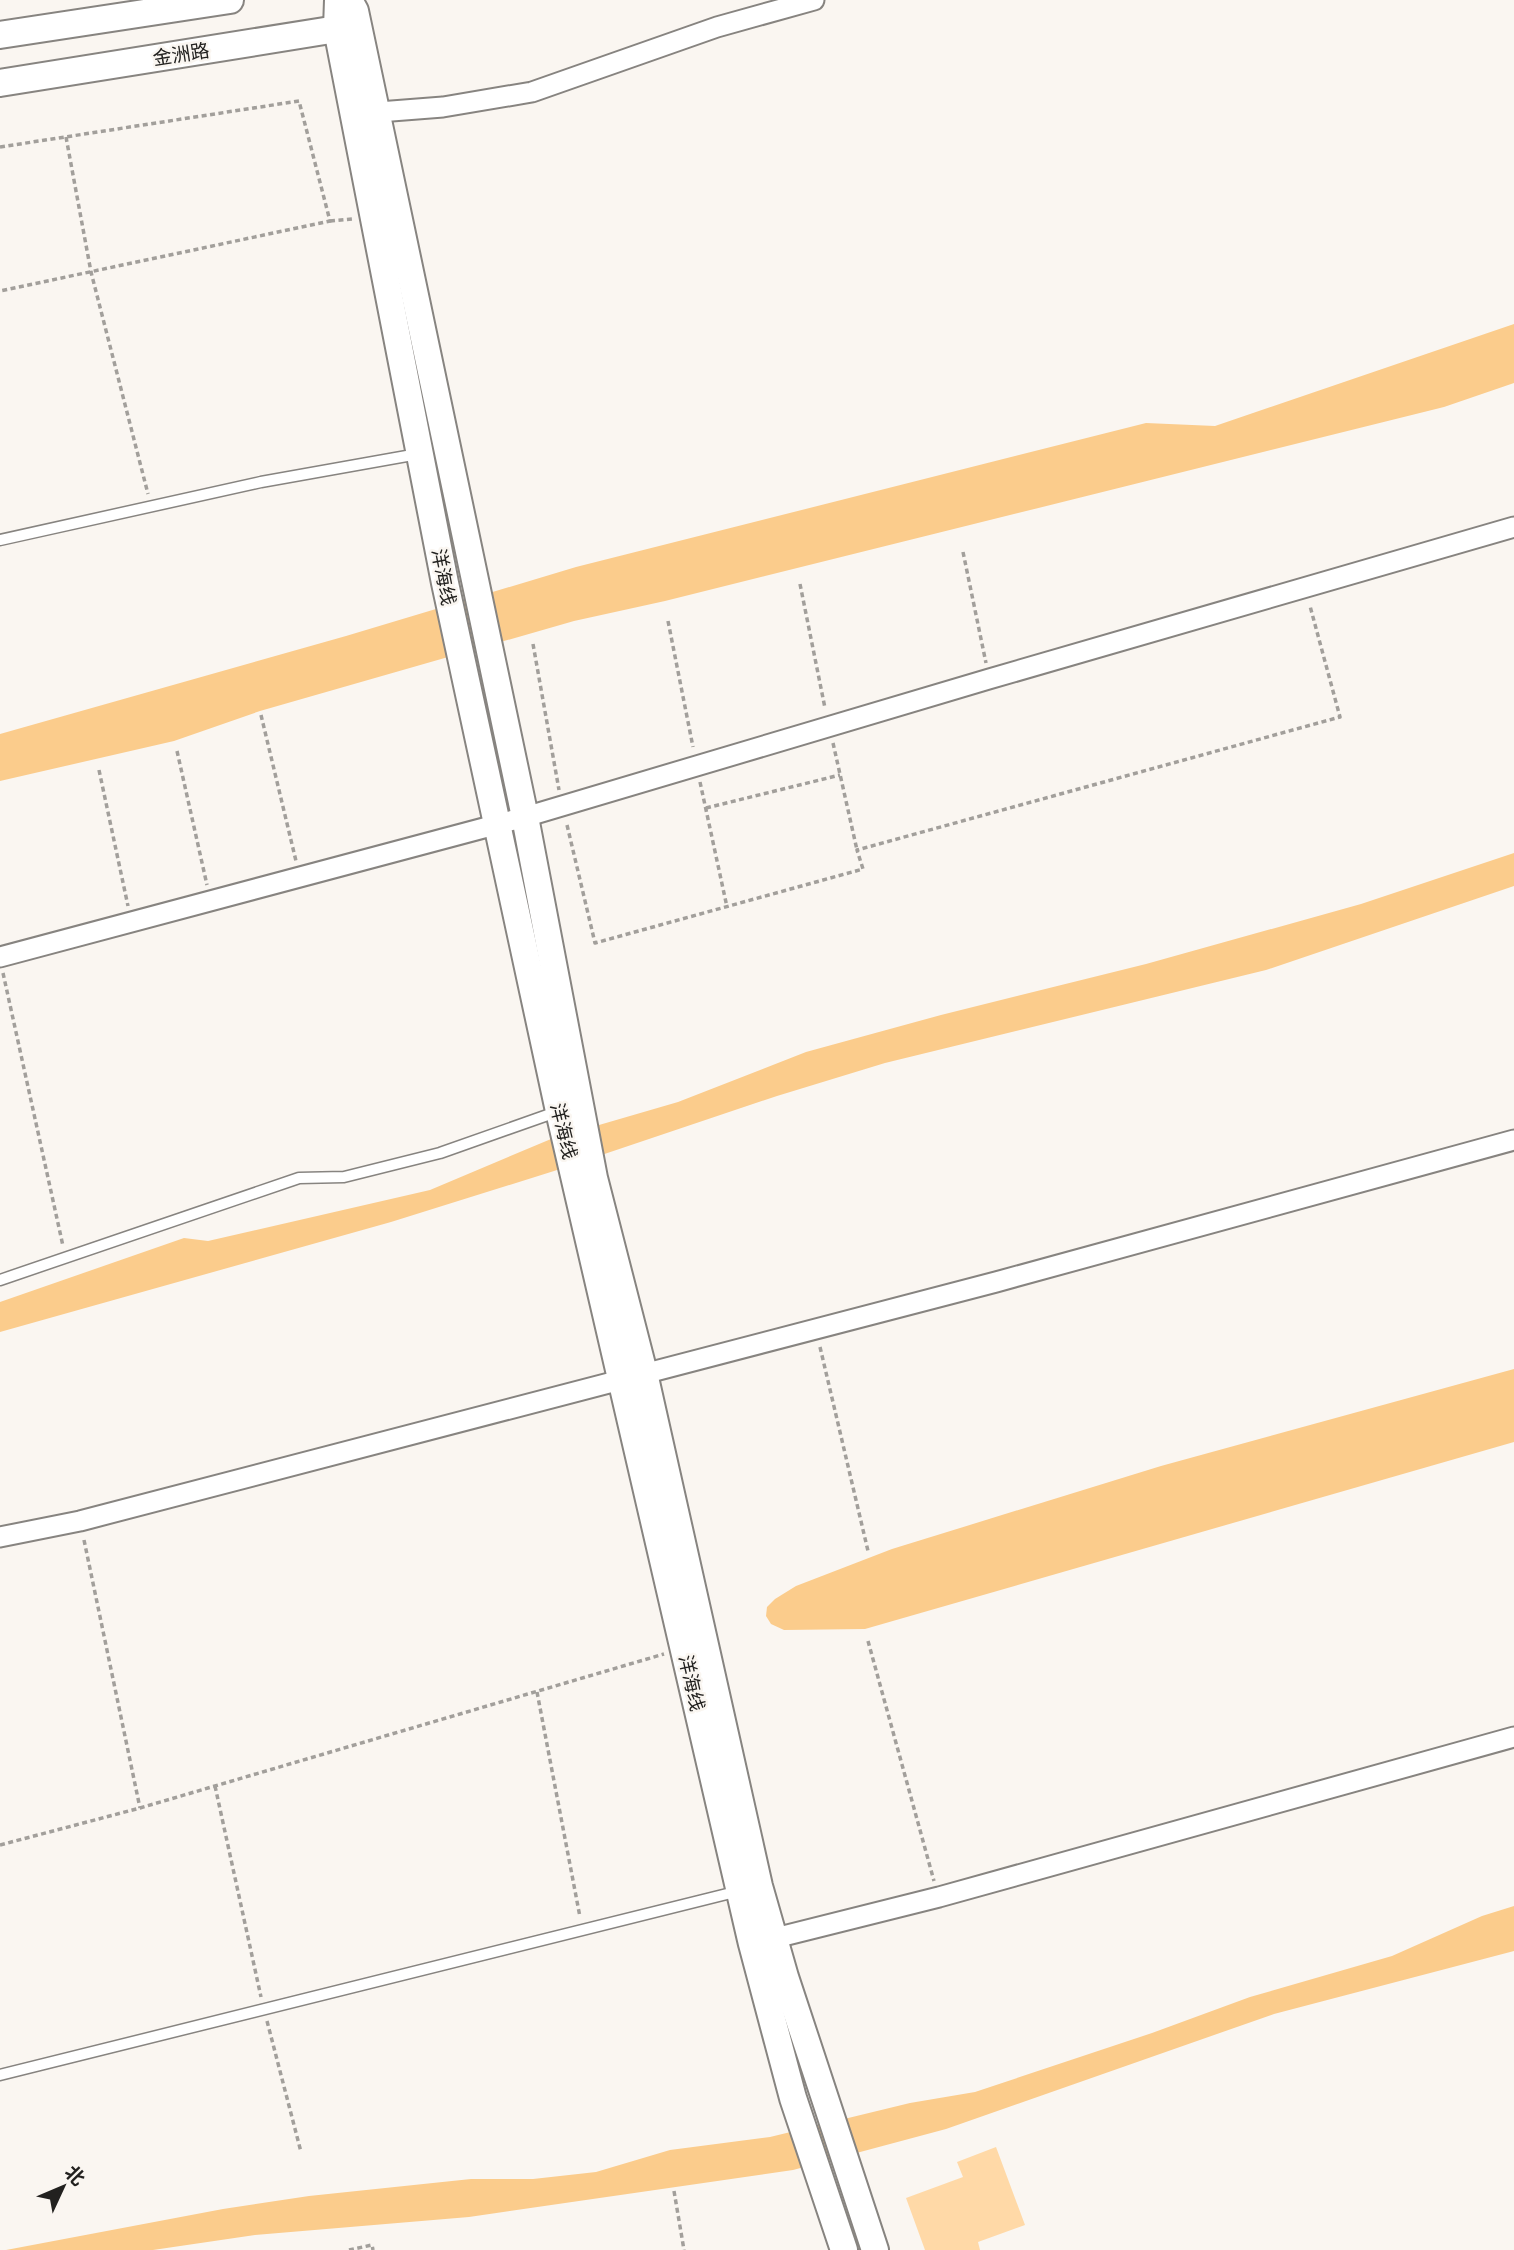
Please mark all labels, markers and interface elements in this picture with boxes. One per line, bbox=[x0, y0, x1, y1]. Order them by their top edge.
street label: 金洲路 bbox=[151, 38, 211, 70]
street label: 洋海线 bbox=[427, 547, 461, 607]
street label: 洋海线 bbox=[545, 1100, 583, 1162]
street label: 洋海线 bbox=[674, 1653, 710, 1713]
north arrow bbox=[28, 2152, 98, 2222]
text: 北 bbox=[60, 2160, 90, 2190]

